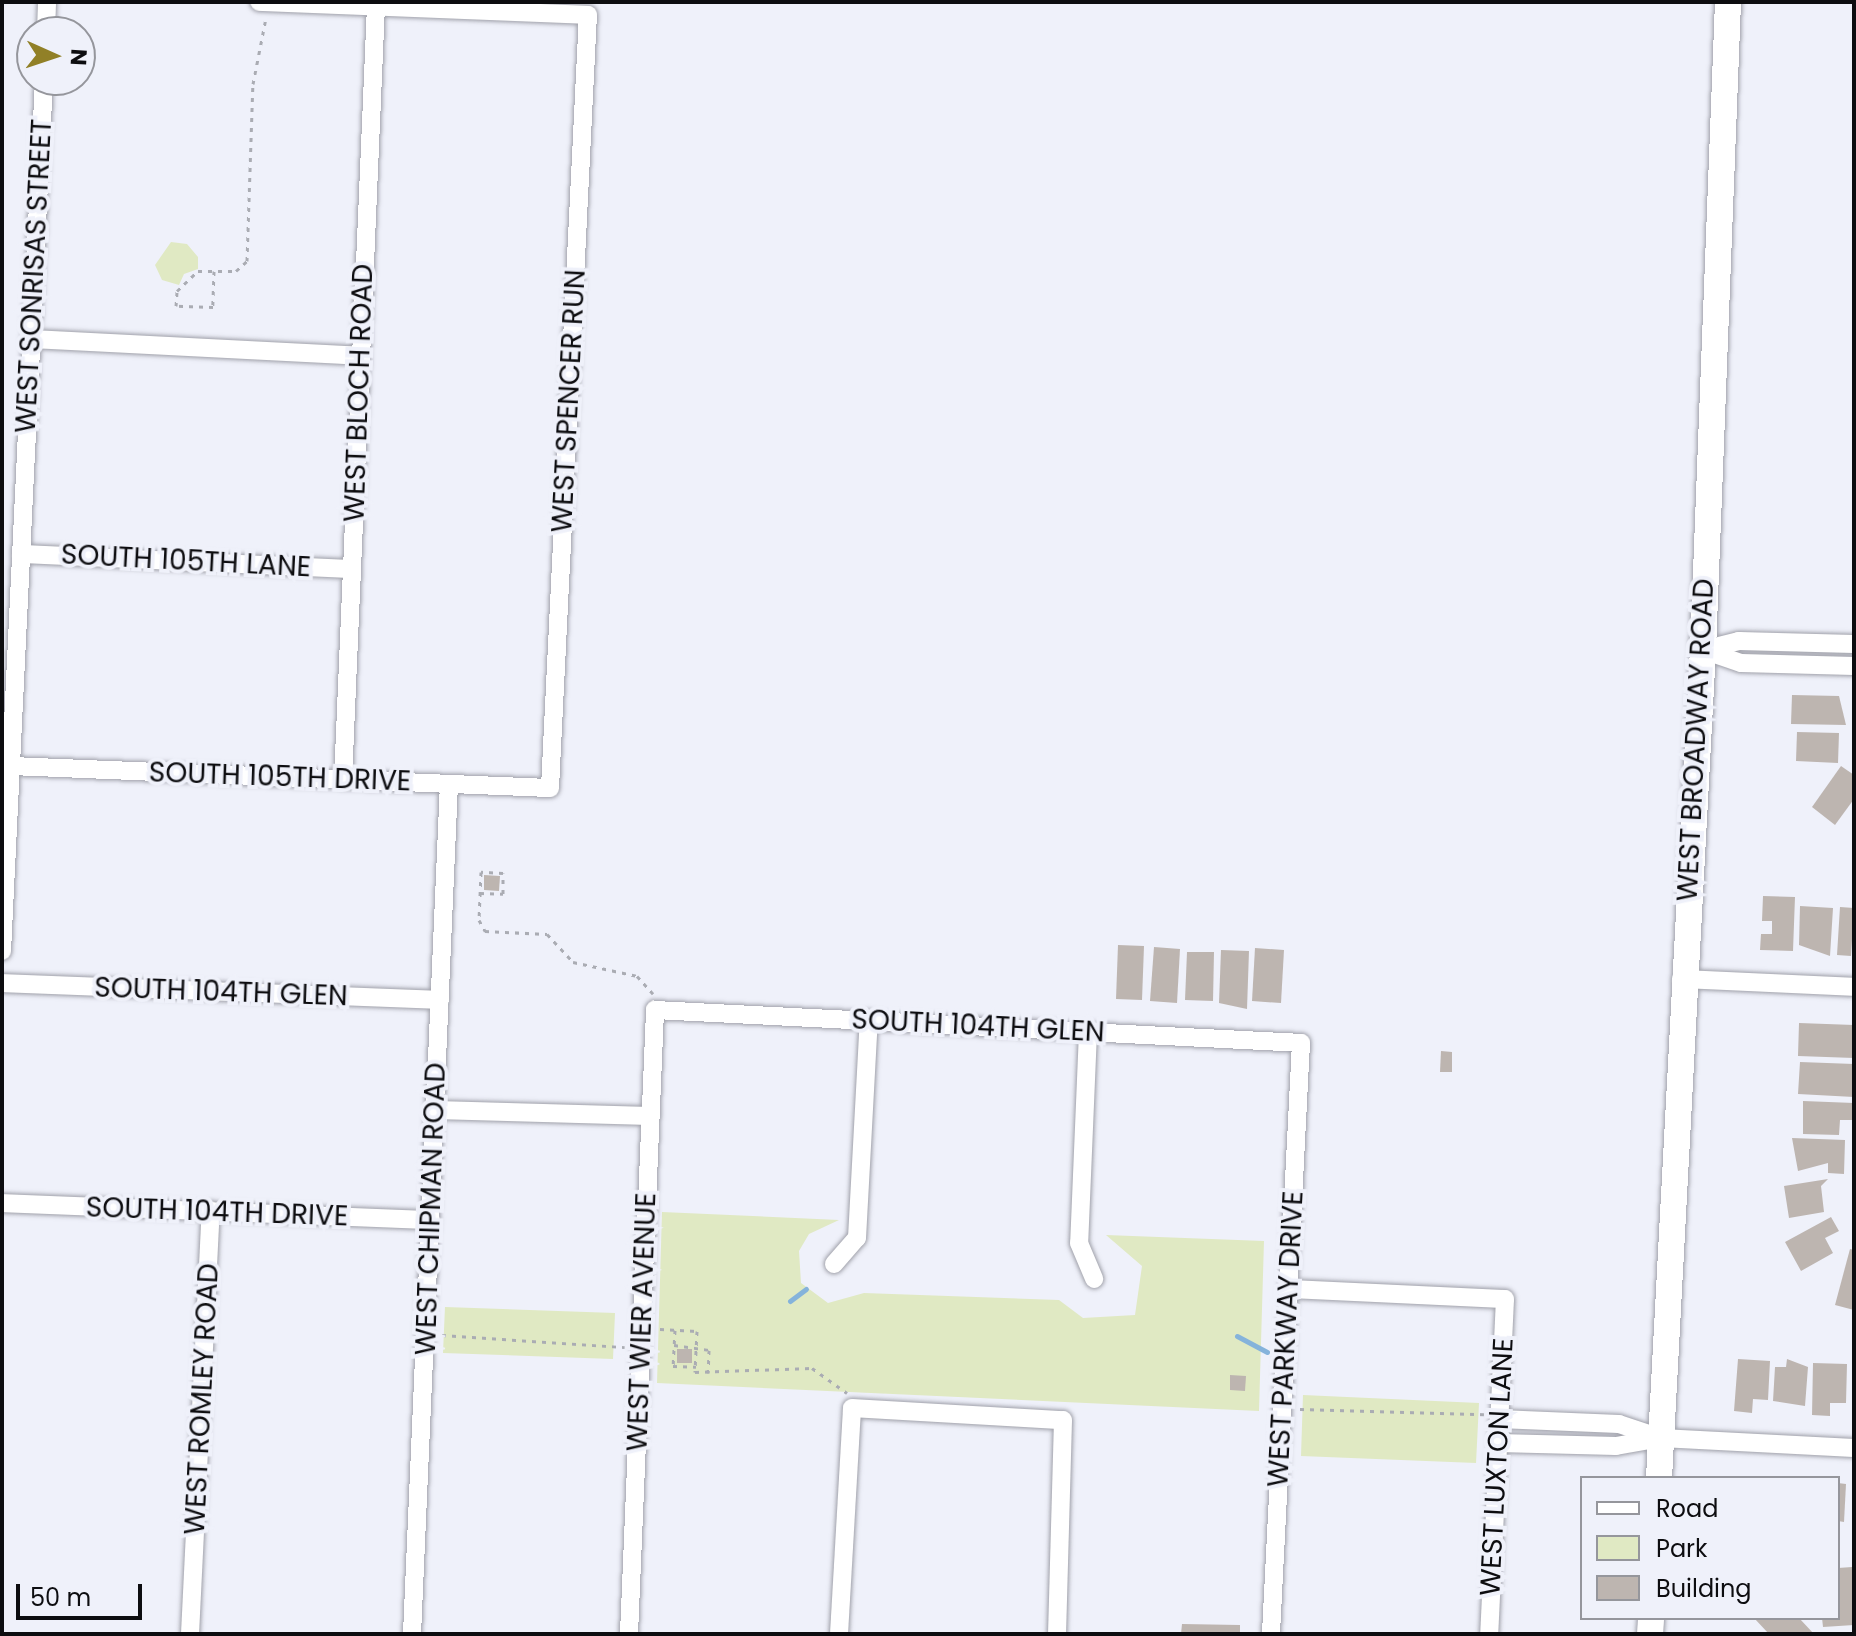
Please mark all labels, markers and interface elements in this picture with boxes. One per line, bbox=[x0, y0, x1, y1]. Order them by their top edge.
north arrow bbox=[16, 16, 96, 96]
text: N bbox=[63, 48, 94, 66]
street label: WEST SONRISAS STREET bbox=[9, 118, 59, 434]
street label: WEST BLOCH ROAD bbox=[338, 263, 380, 523]
street label: WEST SPENCER RUN bbox=[545, 269, 593, 533]
street label: SOUTH 105TH LANE bbox=[60, 538, 312, 584]
street label: WEST BROADWAY ROAD bbox=[1671, 578, 1721, 902]
street label: SOUTH 105TH DRIVE bbox=[148, 756, 412, 798]
street label: SOUTH 104TH GLEN bbox=[94, 971, 348, 1013]
street label: SOUTH 104TH GLEN bbox=[851, 1003, 1105, 1049]
street label: WEST CHIPMAN ROAD bbox=[409, 1062, 453, 1356]
street label: WEST PARKWAY DRIVE bbox=[1261, 1190, 1311, 1488]
street label: SOUTH 104TH DRIVE bbox=[85, 1191, 349, 1233]
street label: WEST WIER AVENUE bbox=[621, 1192, 663, 1452]
street label: WEST ROMLEY ROAD bbox=[178, 1262, 226, 1536]
street label: WEST LUXTON LANE bbox=[1473, 1337, 1521, 1597]
legend bbox=[1580, 1476, 1840, 1620]
text: Road bbox=[1656, 1492, 1718, 1525]
text: Park bbox=[1656, 1532, 1707, 1565]
scale bar bbox=[20, 1568, 146, 1618]
text: Building bbox=[1656, 1572, 1752, 1605]
text: 50 m bbox=[30, 1581, 91, 1614]

